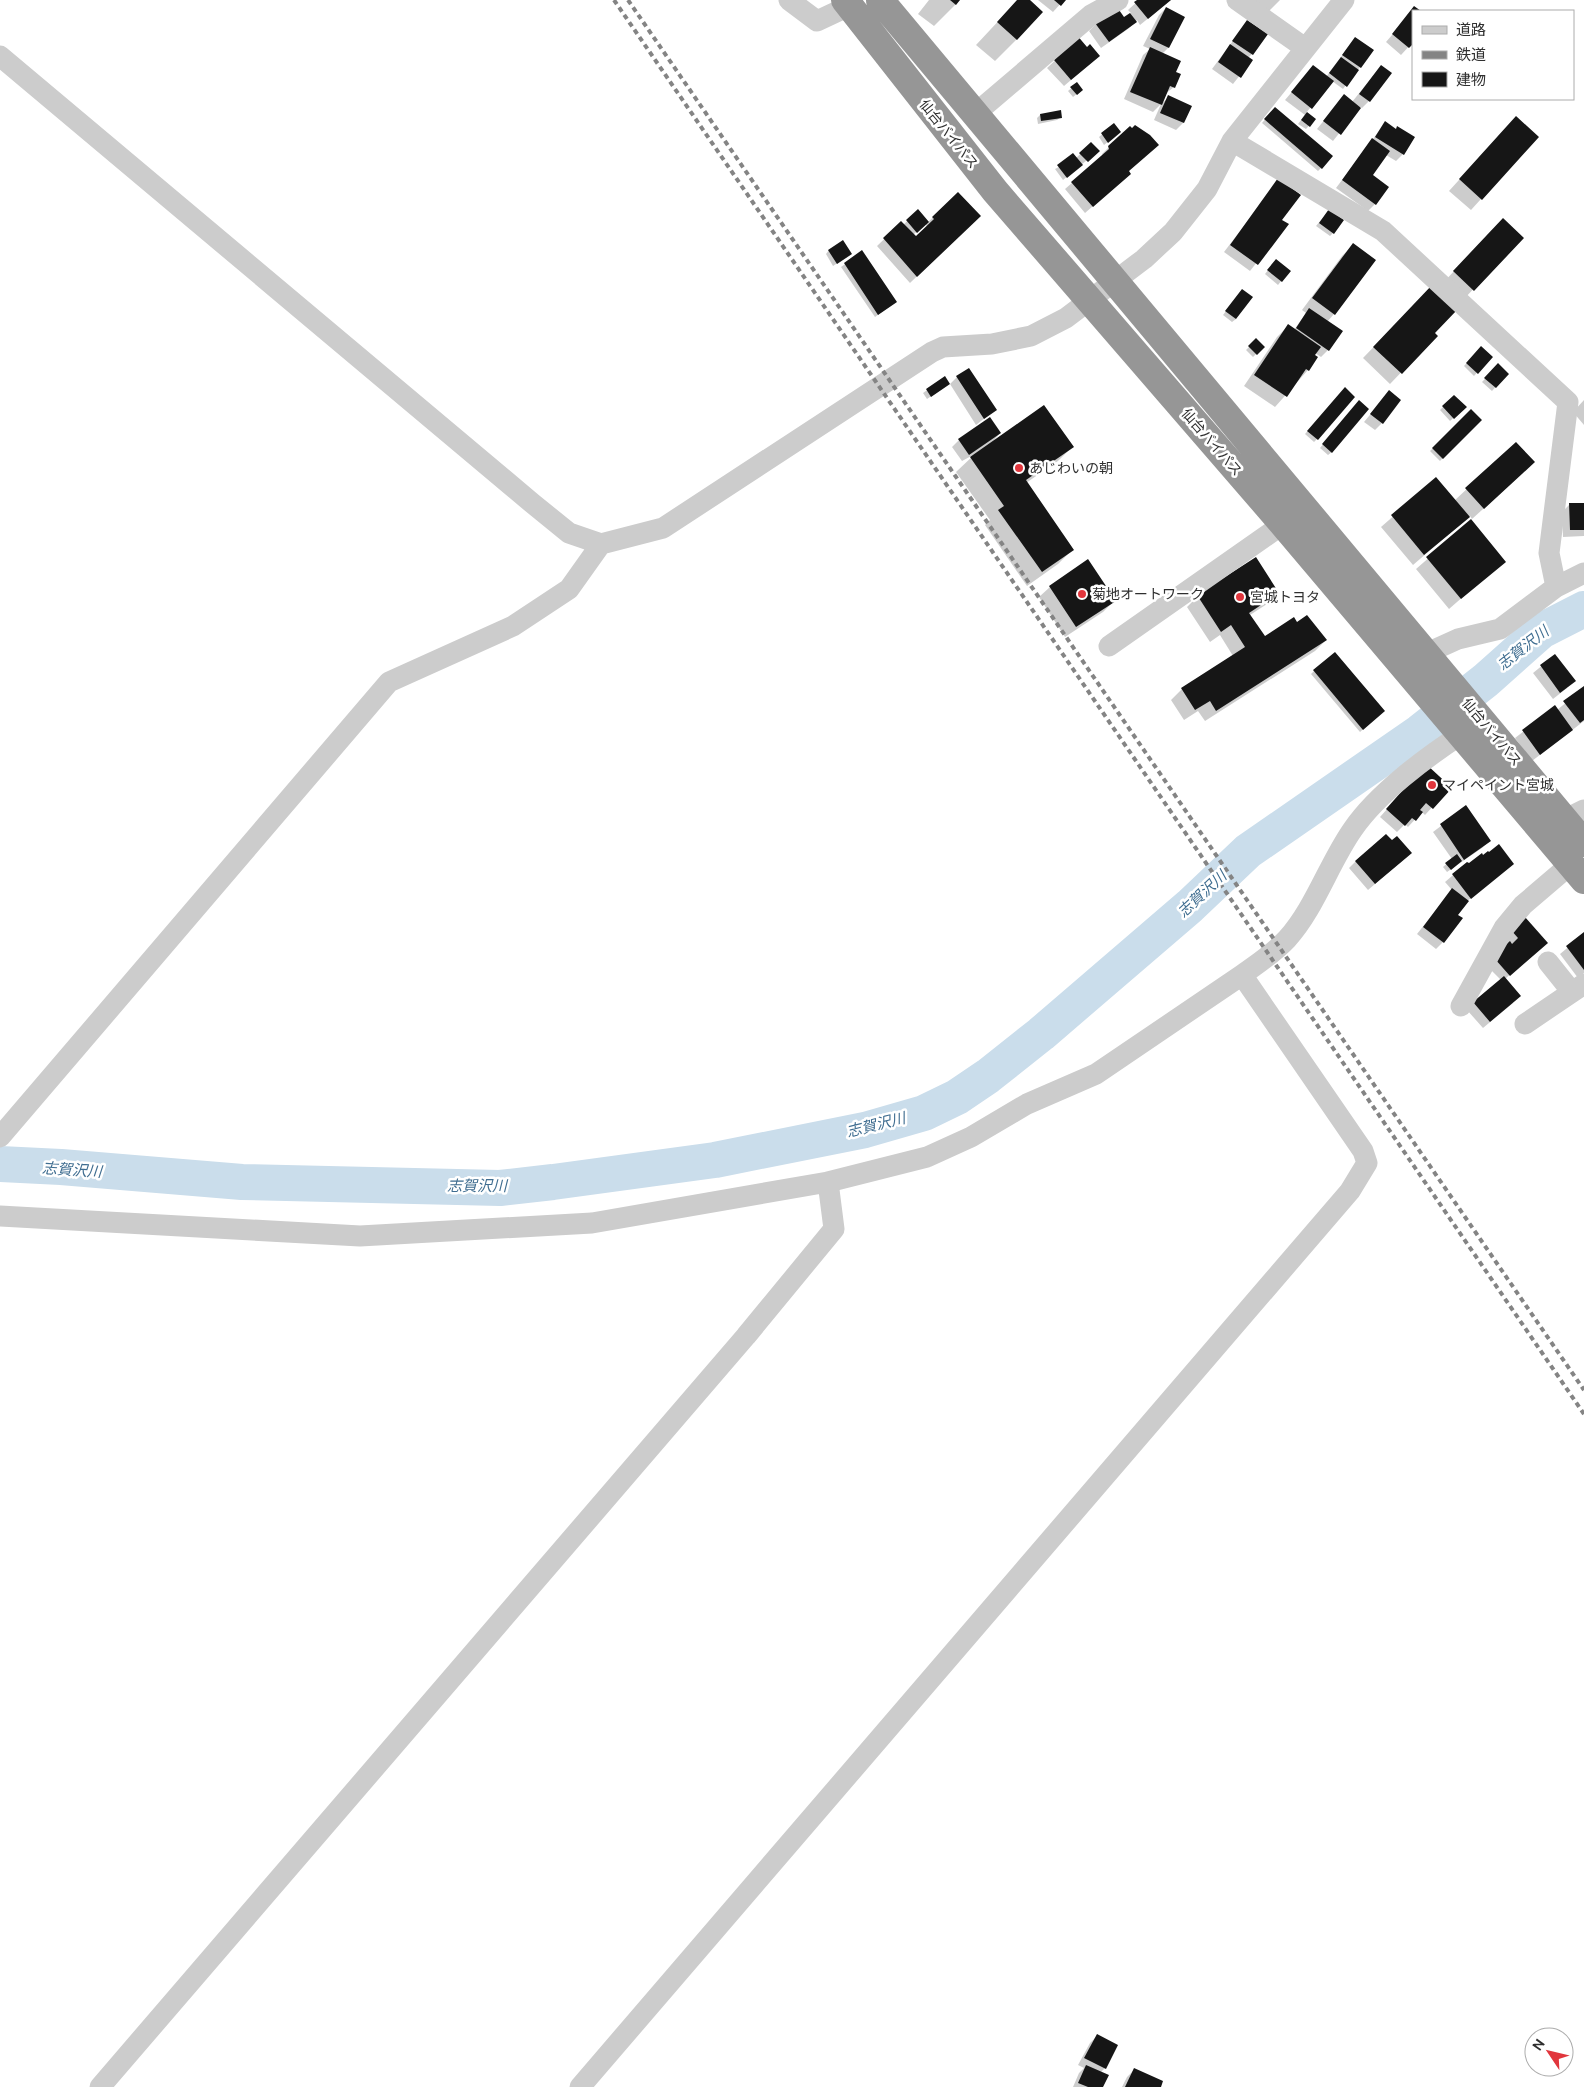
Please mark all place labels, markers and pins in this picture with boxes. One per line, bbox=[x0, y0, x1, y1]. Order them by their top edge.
place label: あじわいの朝 bbox=[1029, 460, 1113, 476]
marker: あじわいの朝 bbox=[1013, 462, 1025, 474]
place label: 菊地オートワーク bbox=[1092, 586, 1204, 602]
marker: 菊地オートワーク bbox=[1076, 588, 1088, 600]
place label: 宮城トヨタ bbox=[1250, 589, 1320, 605]
marker: 宮城トヨタ bbox=[1234, 591, 1246, 603]
place label: マイペイント宮城 bbox=[1442, 777, 1554, 793]
marker: マイペイント宮城 bbox=[1426, 779, 1438, 791]

